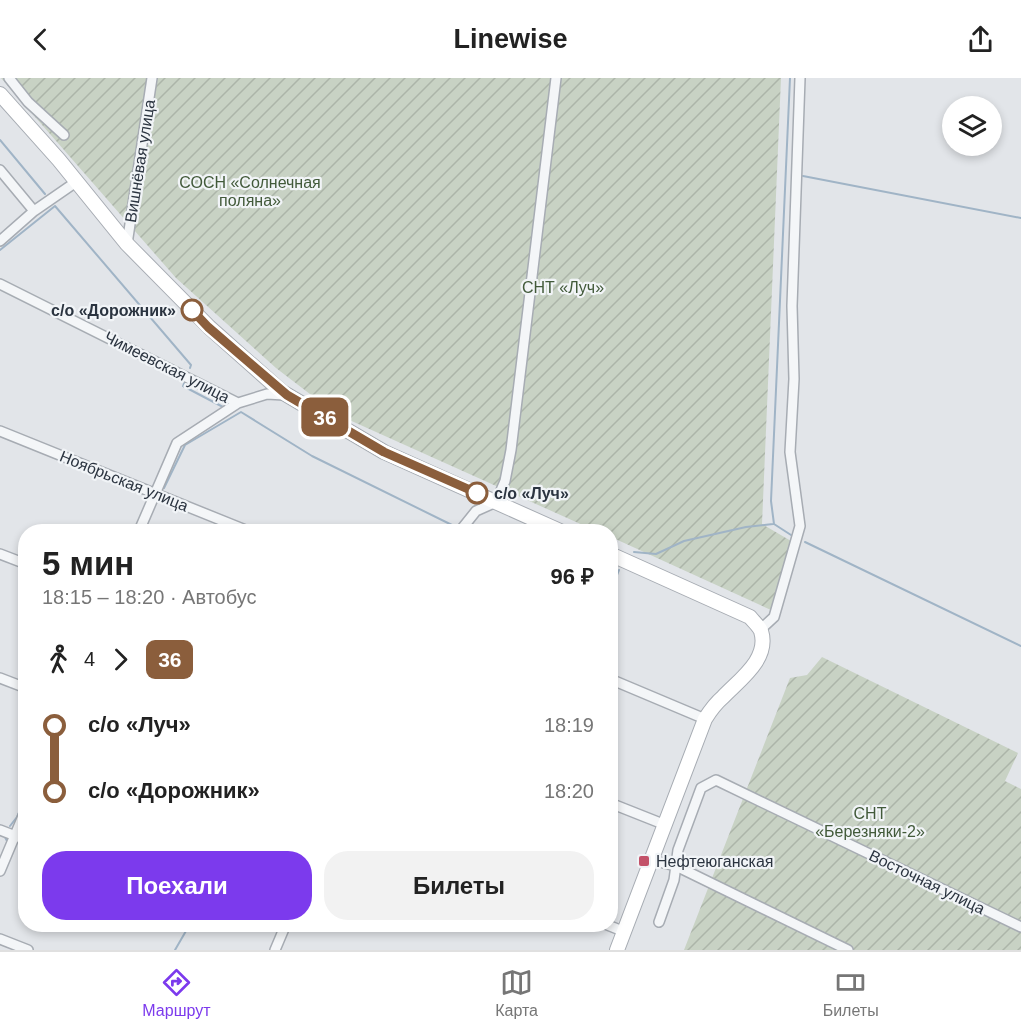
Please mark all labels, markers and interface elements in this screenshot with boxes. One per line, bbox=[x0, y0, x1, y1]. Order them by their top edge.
icon: back bbox=[24, 23, 57, 56]
icon: share bbox=[964, 23, 997, 56]
text: Linewise bbox=[453, 24, 568, 54]
map controls bbox=[942, 96, 1002, 156]
button: layers bbox=[942, 96, 1002, 156]
street label: Вишнёвая улица bbox=[122, 98, 158, 224]
park label: СОСН «Солнечная поляна» bbox=[179, 174, 321, 209]
park label: СНТ «Луч» bbox=[522, 279, 604, 296]
marker: с/о «Дорожник» bbox=[181, 299, 203, 321]
place label: с/о «Дорожник» bbox=[51, 302, 176, 319]
street label: Чимеевская улица bbox=[102, 328, 232, 406]
line badge: 36 bbox=[298, 398, 352, 436]
text: 36 bbox=[313, 406, 337, 429]
street label: Ноябрьская улица bbox=[57, 447, 191, 515]
marker: с/о «Луч» bbox=[466, 482, 488, 504]
place label: с/о «Луч» bbox=[494, 485, 569, 502]
text: 5 мин bbox=[42, 545, 134, 582]
text: 96 ₽ bbox=[551, 564, 594, 589]
text: 18:15 – 18:20 · Автобус bbox=[42, 586, 256, 608]
icon: walk bbox=[42, 643, 75, 676]
icon: forward bbox=[104, 643, 137, 676]
text: 4 bbox=[84, 648, 95, 670]
text: 36 bbox=[158, 648, 181, 671]
text: с/о «Луч» bbox=[88, 712, 191, 737]
text: 18:19 bbox=[544, 714, 594, 736]
text: с/о «Дорожник» bbox=[88, 778, 260, 803]
text: 18:20 bbox=[544, 780, 594, 802]
park label: СНТ «Березняки-2» bbox=[815, 805, 925, 840]
street label: Восточная улица bbox=[866, 847, 988, 917]
button: Поехали bbox=[42, 851, 312, 920]
button: Билеты bbox=[324, 851, 594, 920]
place label: Нефтеюганская bbox=[656, 853, 773, 870]
marker: Нефтеюганская bbox=[637, 854, 651, 868]
tab: Маршрут bbox=[142, 966, 211, 1020]
tab: Карта bbox=[495, 966, 538, 1020]
tab: Билеты bbox=[823, 966, 879, 1020]

